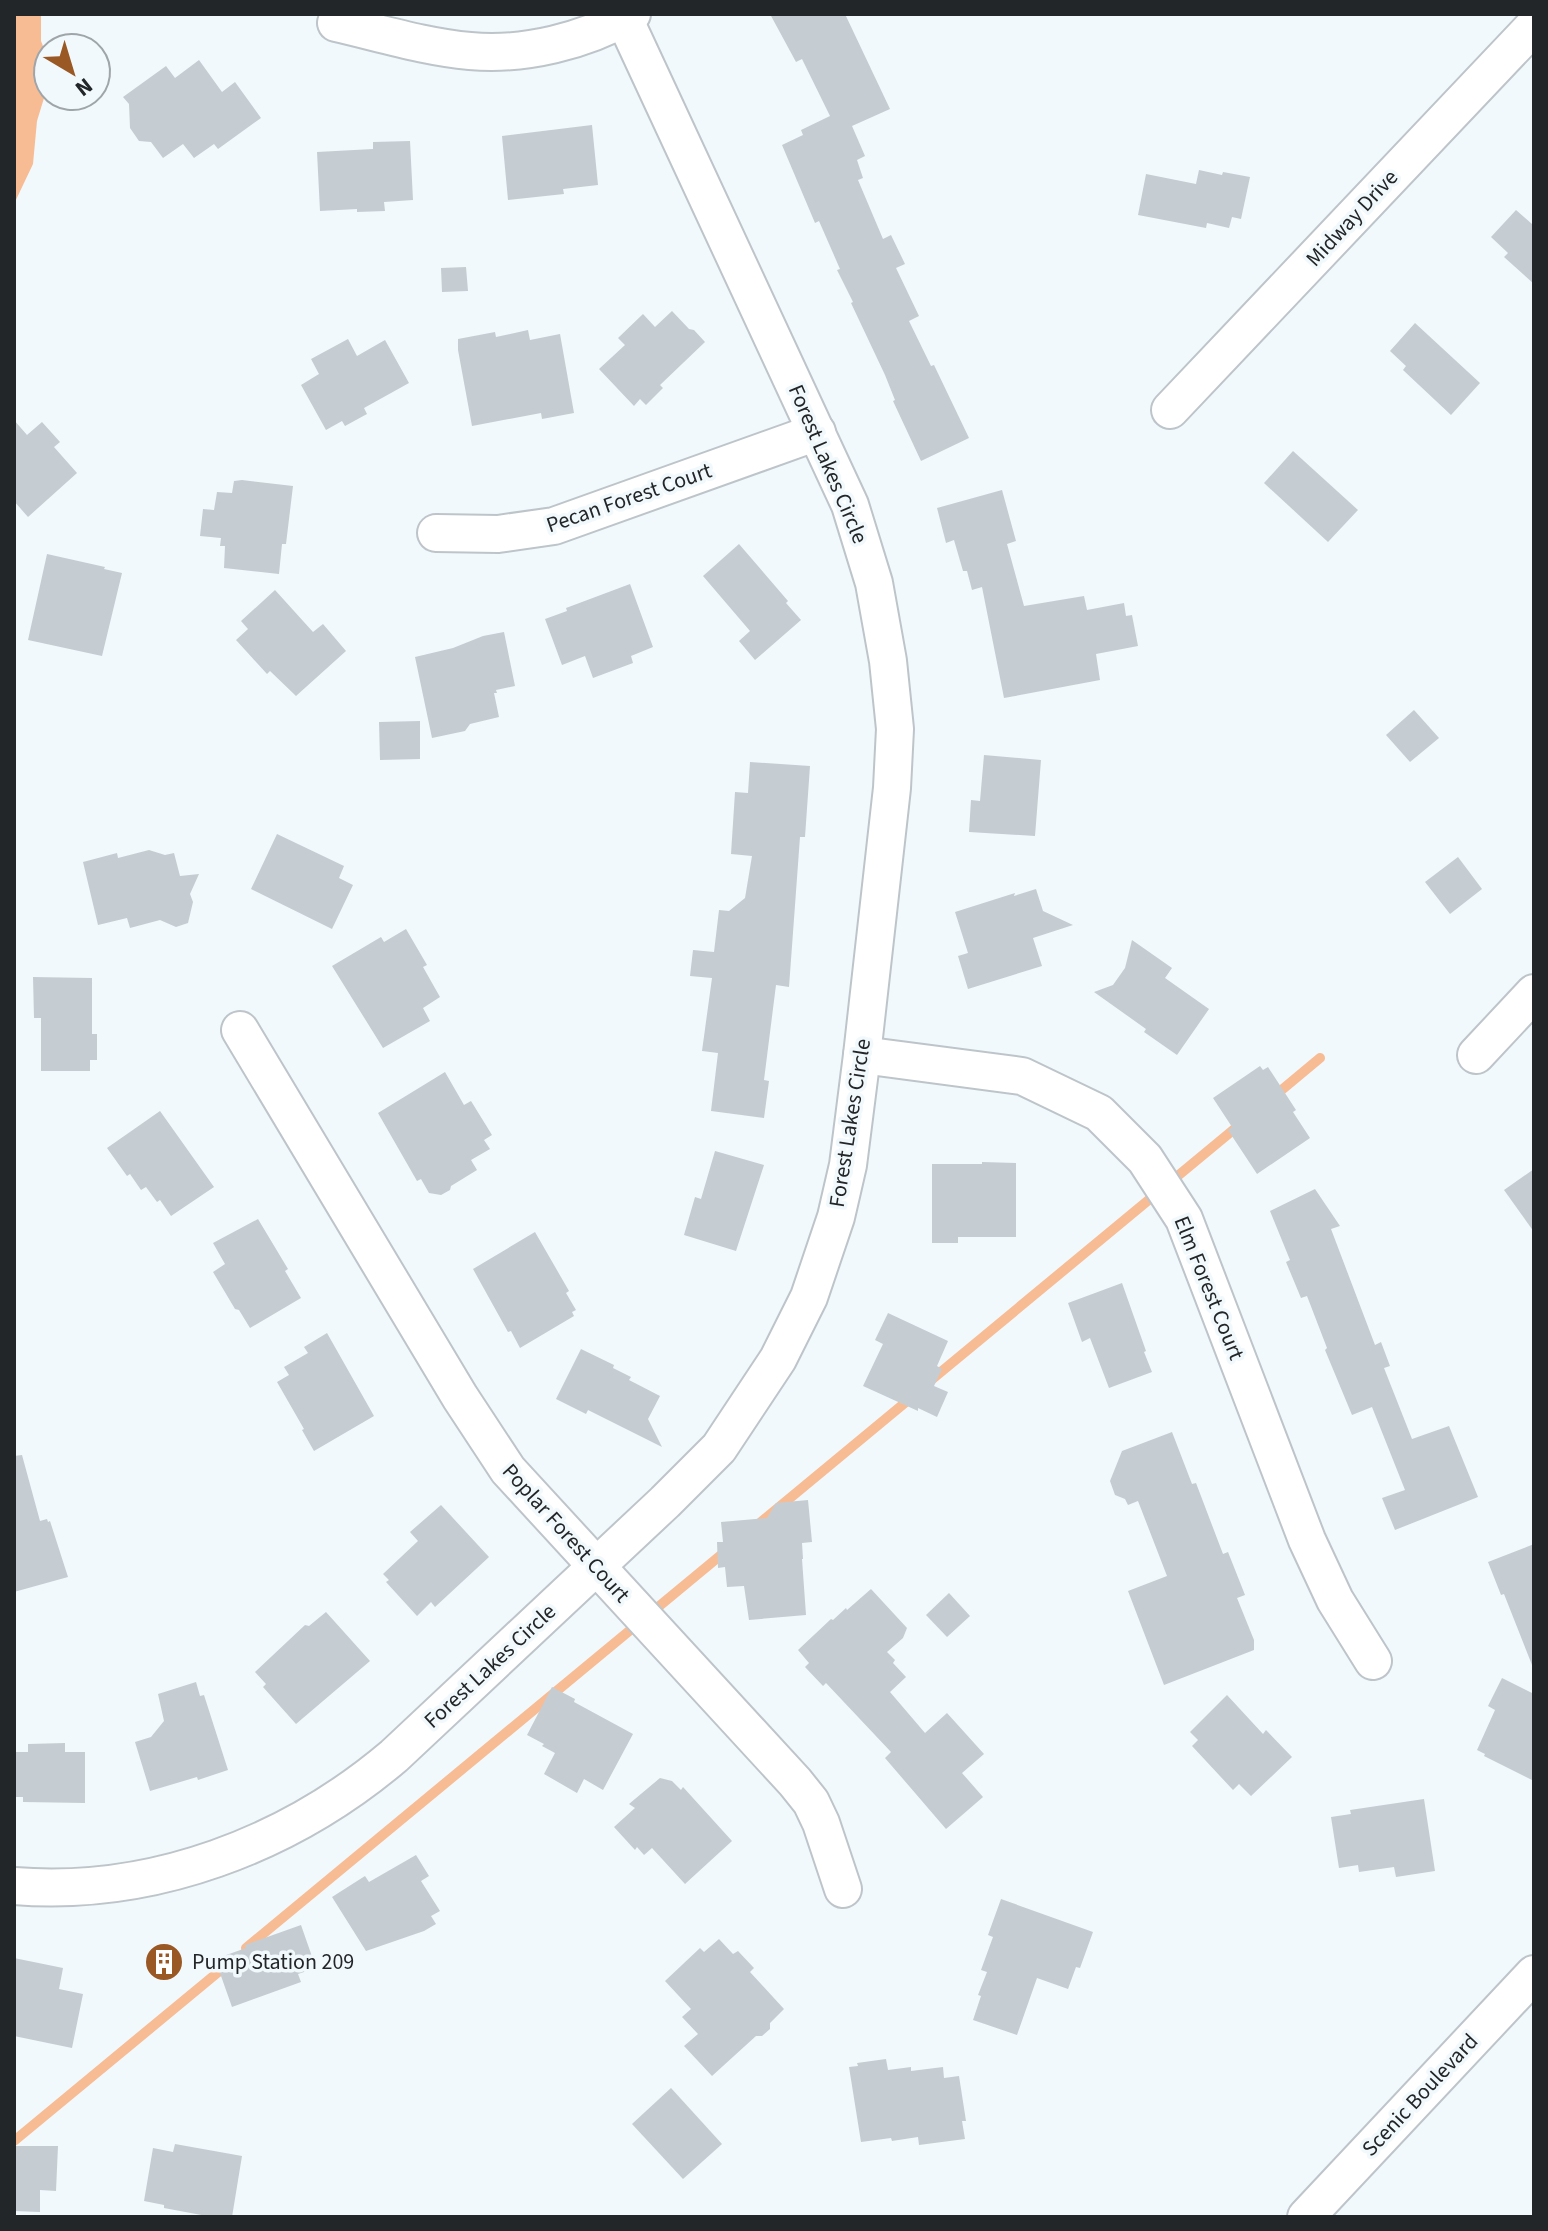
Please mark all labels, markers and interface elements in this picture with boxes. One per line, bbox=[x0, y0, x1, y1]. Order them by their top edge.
north arrow bbox=[32, 32, 112, 112]
text: N bbox=[68, 70, 99, 104]
street label: Midway Drive bbox=[1298, 162, 1406, 274]
street label: Forest Lakes Circle bbox=[780, 379, 876, 549]
street label: Pecan Forest Court bbox=[542, 455, 717, 541]
street label: Forest Lakes Circle bbox=[821, 1036, 879, 1210]
street label: Elm Forest Court bbox=[1166, 1211, 1253, 1365]
street label: Poplar Forest Court bbox=[495, 1456, 638, 1610]
street label: Forest Lakes Circle bbox=[417, 1596, 563, 1736]
building icon: Pump Station 209 bbox=[143, 1941, 185, 1983]
place label: Pump Station 209 bbox=[192, 1946, 354, 1978]
street label: Scenic Boulevard bbox=[1354, 2026, 1486, 2164]

